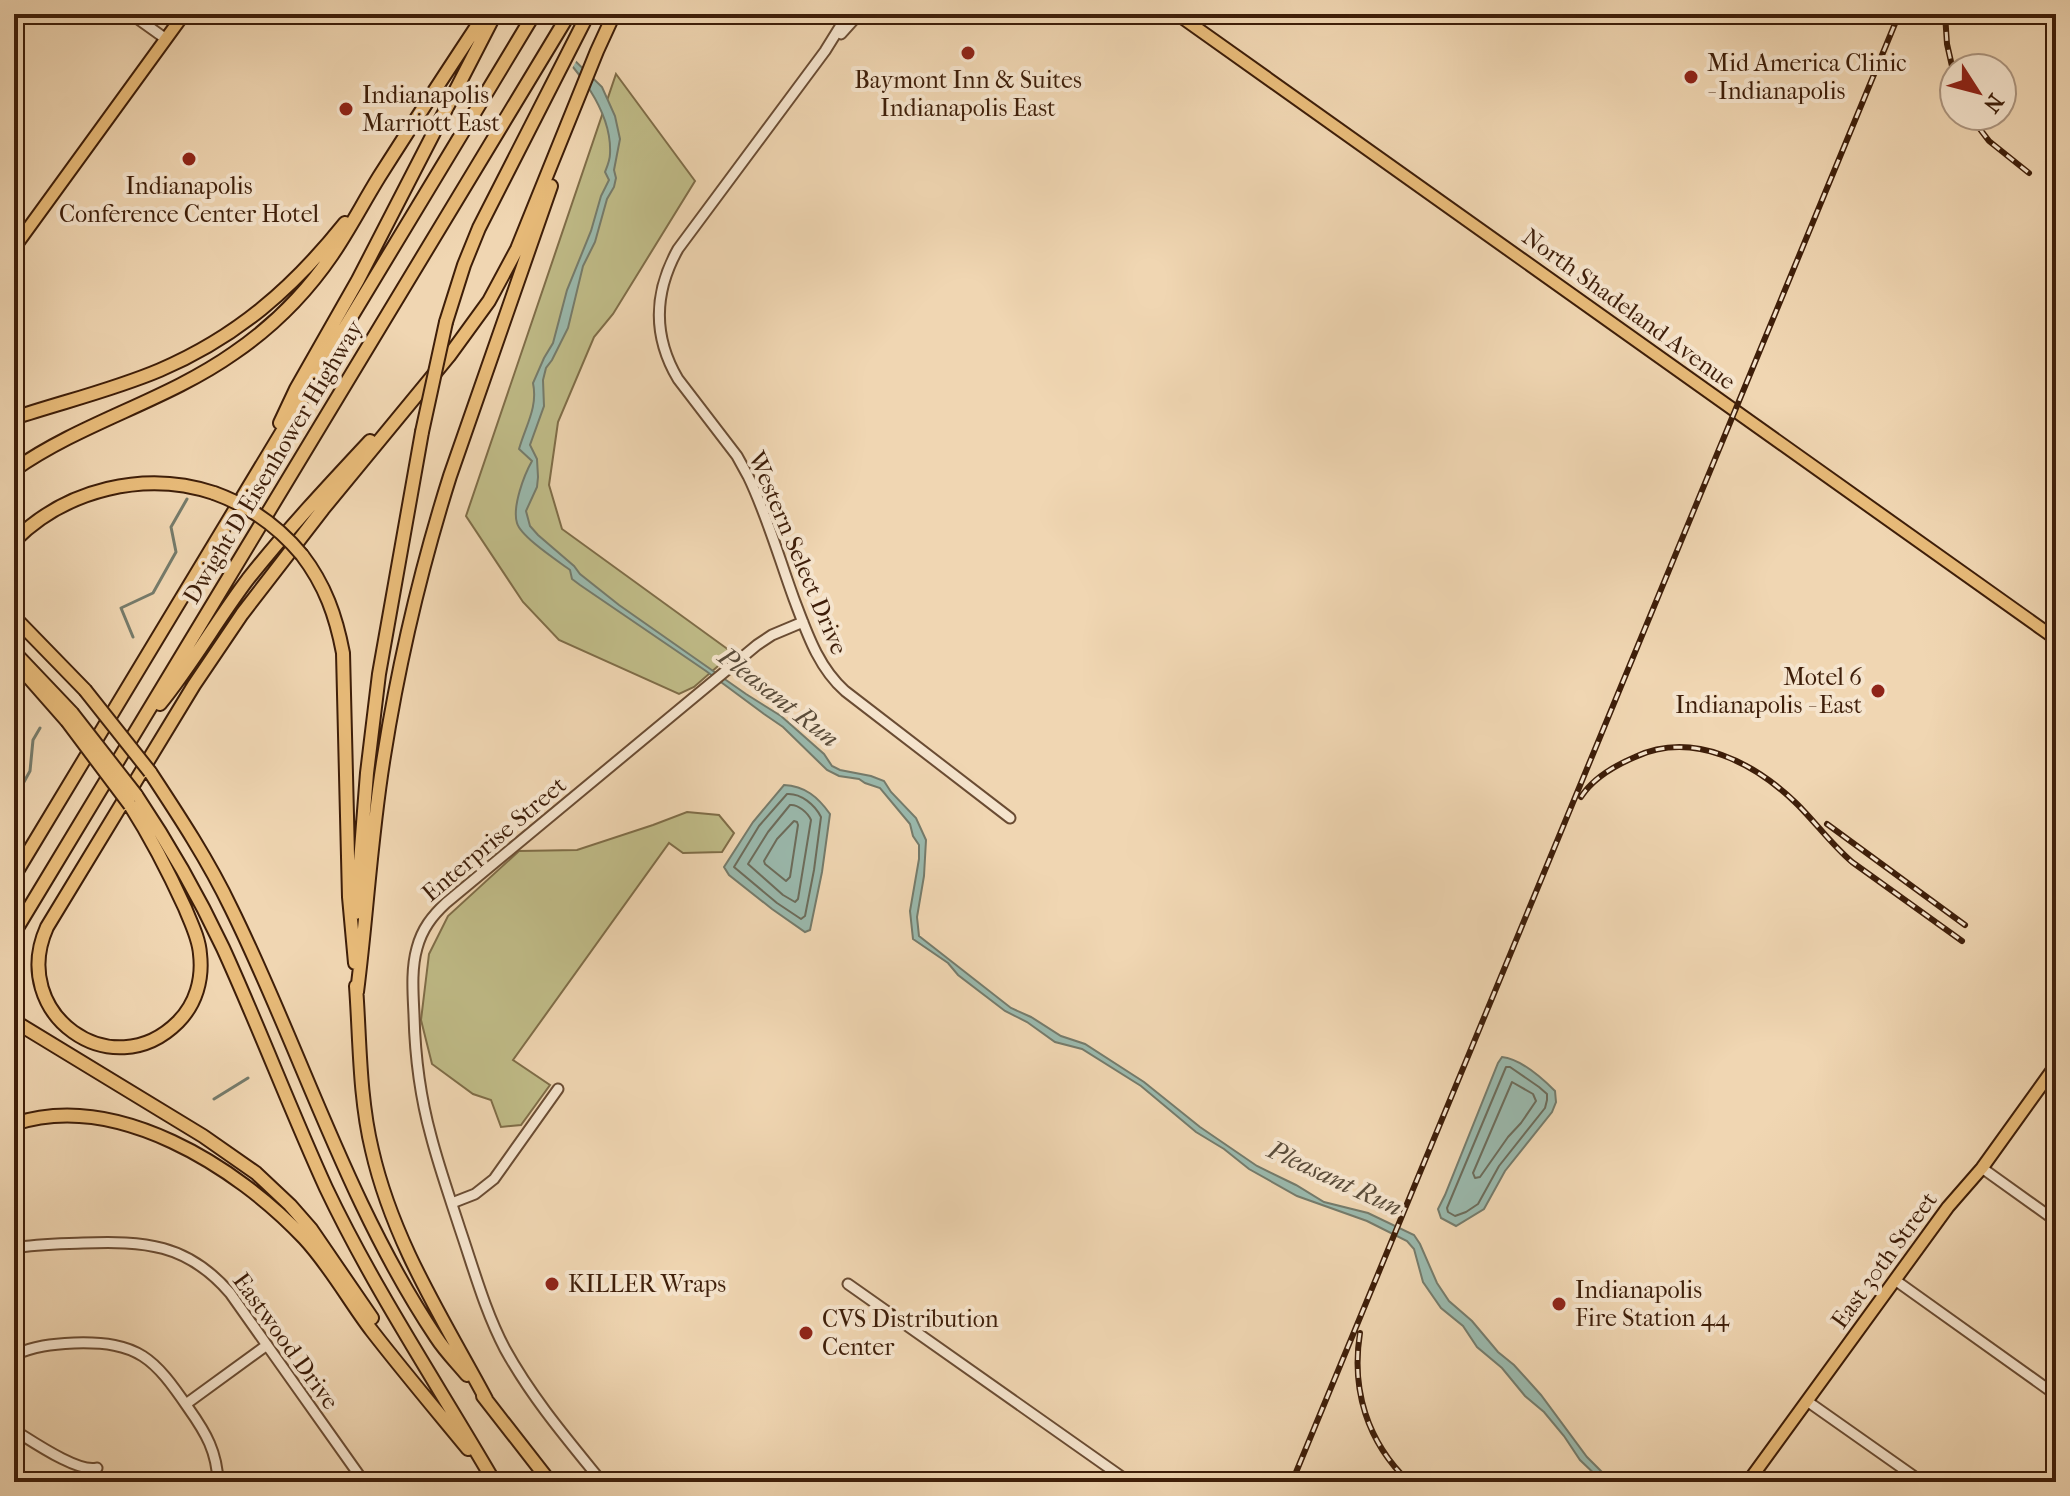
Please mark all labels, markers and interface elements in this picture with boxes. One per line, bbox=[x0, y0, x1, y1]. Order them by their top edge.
marker: Baymont Inn & Suites Indianapolis East bbox=[959, 44, 977, 62]
place label: Mid America Clinic - Indianapolis bbox=[1707, 49, 1907, 105]
north arrow bbox=[1938, 52, 2018, 132]
place label: Baymont Inn & Suites Indianapolis East bbox=[854, 66, 1082, 122]
marker: Mid America Clinic - Indianapolis bbox=[1682, 68, 1700, 86]
place label: Indianapolis Marriott East bbox=[362, 81, 500, 137]
text: N bbox=[1978, 89, 2009, 118]
marker: Indianapolis Marriott East bbox=[337, 100, 355, 118]
marker: Indianapolis Conference Center Hotel bbox=[180, 150, 198, 168]
place label: Indianapolis Conference Center Hotel bbox=[59, 172, 319, 228]
street label: North Shadeland Avenue bbox=[1517, 222, 1741, 396]
street label: Dwight D Eisenhower Highway bbox=[177, 314, 369, 609]
street label: Western Select Drive bbox=[742, 446, 853, 659]
water label: Pleasant Run bbox=[711, 640, 845, 754]
place label: Motel 6 Indianapolis - East bbox=[1675, 663, 1863, 719]
marker: Motel 6 Indianapolis - East bbox=[1869, 682, 1887, 700]
street label: Enterprise Street bbox=[416, 770, 572, 907]
water label: Pleasant Run bbox=[1262, 1133, 1407, 1223]
street label: East 30th Street bbox=[1825, 1186, 1943, 1334]
street label: Eastwood Drive bbox=[227, 1267, 345, 1415]
place label: KILLER Wraps bbox=[568, 1270, 726, 1298]
marker: KILLER Wraps bbox=[543, 1275, 561, 1293]
place label: Indianapolis Fire Station 44 bbox=[1575, 1276, 1730, 1332]
marker: Indianapolis Fire Station 44 bbox=[1550, 1295, 1568, 1313]
place label: CVS Distribution Center bbox=[822, 1305, 999, 1361]
marker: CVS Distribution Center bbox=[797, 1324, 815, 1342]

